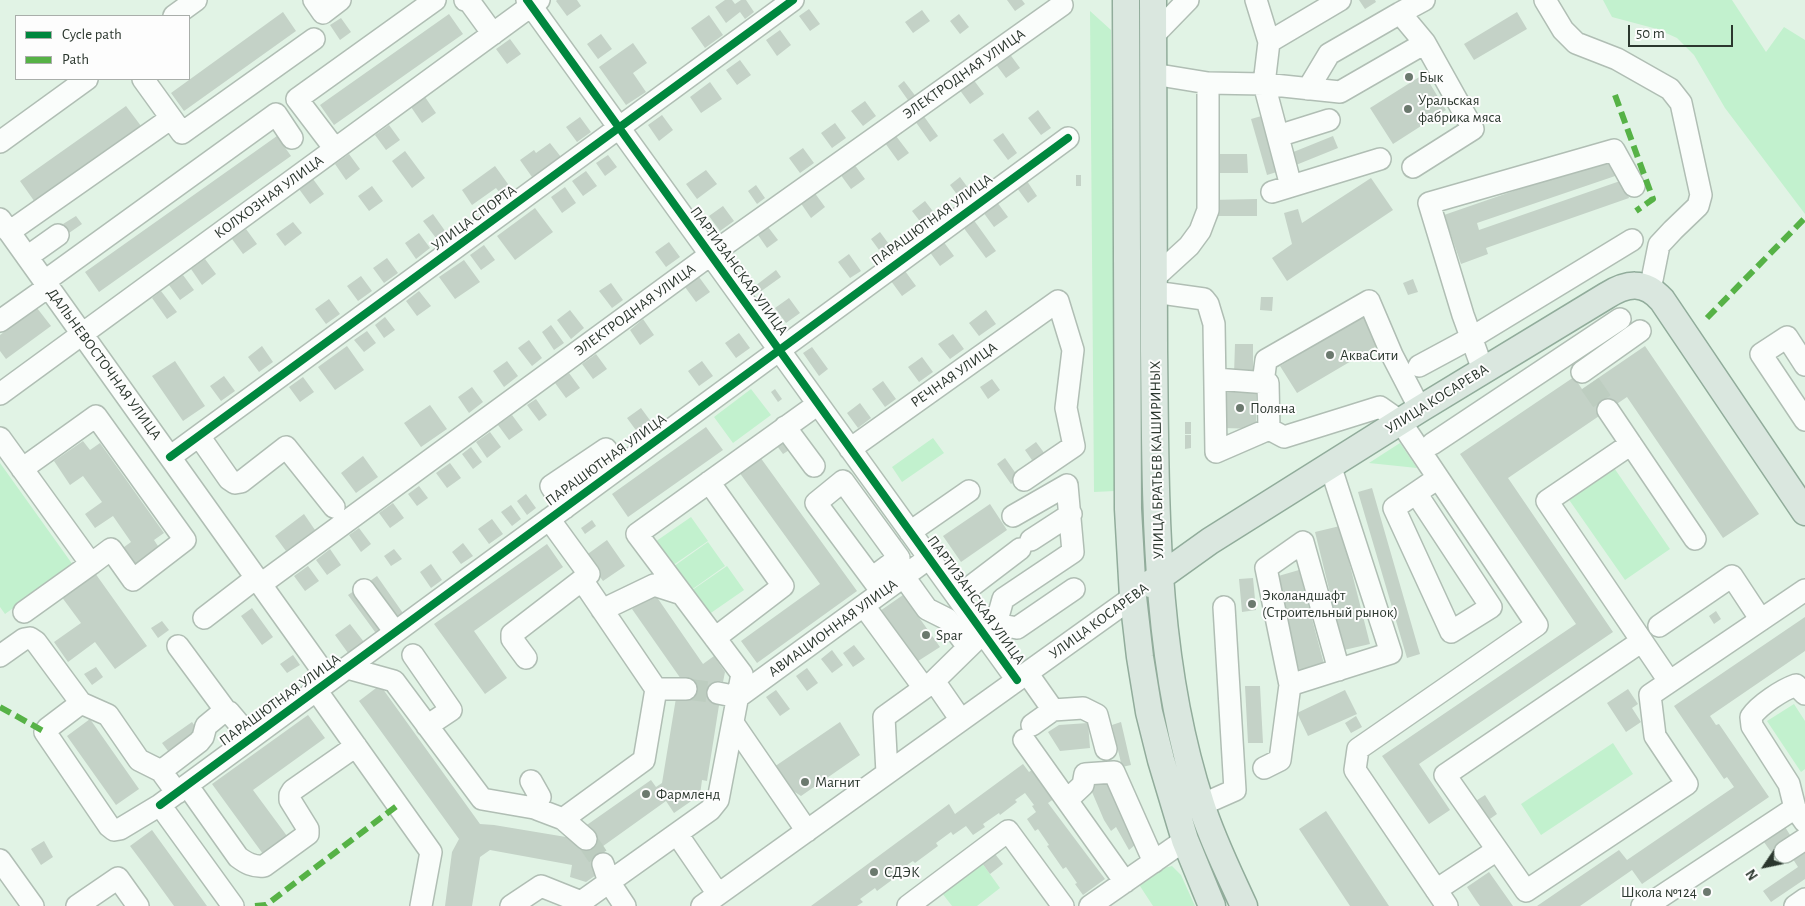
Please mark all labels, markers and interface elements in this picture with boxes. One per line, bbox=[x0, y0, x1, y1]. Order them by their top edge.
legend bbox=[15, 15, 190, 80]
scale bar bbox=[1630, 15, 1735, 47]
street label: ЭЛЕКТРОДНАЯ УЛИЦА bbox=[899, 25, 1029, 123]
text: 50 m bbox=[1636, 26, 1665, 41]
text: Cycle path bbox=[62, 27, 122, 42]
text: Path bbox=[62, 52, 89, 67]
place label: Бык bbox=[1419, 68, 1443, 86]
marker: Бык bbox=[1403, 71, 1415, 83]
place label: Уральская фабрика мяса bbox=[1418, 91, 1501, 126]
marker: Уральская фабрика мяса bbox=[1402, 103, 1414, 115]
street label: КОЛХОЗНАЯ УЛИЦА bbox=[211, 151, 327, 243]
street label: ПАРАШЮТНАЯ УЛИЦА bbox=[868, 170, 996, 270]
street label: УЛИЦА СПОРТА bbox=[428, 181, 520, 255]
street label: ПАРТИЗАНСКАЯ УЛИЦА bbox=[686, 203, 792, 339]
street label: ЭЛЕКТРОДНАЯ УЛИЦА bbox=[571, 260, 699, 360]
street label: ДАЛЬНЕВОСТОЧНАЯ УЛИЦА bbox=[43, 284, 165, 444]
street label: РЕЧНАЯ УЛИЦА bbox=[907, 338, 1001, 412]
place label: АкваСити bbox=[1340, 346, 1398, 364]
marker: АкваСити bbox=[1324, 349, 1336, 361]
street label: УЛИЦА КОСАРЕВА bbox=[1382, 360, 1492, 438]
street label: УЛИЦА БРАТЬЕВ КАШИРИНЫХ bbox=[1146, 361, 1168, 559]
place label: Поляна bbox=[1250, 399, 1295, 417]
marker: Поляна bbox=[1234, 402, 1246, 414]
street label: ПАРАШЮТНАЯ УЛИЦА bbox=[542, 410, 670, 510]
street label: ПАРТИЗАНСКАЯ УЛИЦА bbox=[923, 532, 1029, 668]
street label: АВИАЦИОННАЯ УЛИЦА bbox=[765, 575, 901, 681]
street label: УЛИЦА КОСАРЕВА bbox=[1046, 579, 1152, 663]
place label: Эколандшафт (Строительный рынок) bbox=[1262, 586, 1398, 621]
marker: Эколандшафт (Строительный рынок) bbox=[1246, 598, 1258, 610]
place label: Spar bbox=[936, 626, 962, 644]
marker: Spar bbox=[920, 629, 932, 641]
street label: ПАРАШЮТНАЯ УЛИЦА bbox=[216, 650, 344, 750]
place label: Магнит bbox=[815, 773, 860, 791]
marker: Магнит bbox=[799, 776, 811, 788]
place label: Фармленд bbox=[656, 785, 720, 803]
marker: Фармленд bbox=[640, 788, 652, 800]
north arrow bbox=[1740, 841, 1790, 891]
place label: СДЭК bbox=[884, 863, 920, 881]
marker: СДЭК bbox=[868, 866, 880, 878]
text: N bbox=[1744, 866, 1761, 882]
place label: Школа №124 bbox=[1621, 883, 1697, 901]
marker: Школа №124 bbox=[1701, 886, 1713, 898]

